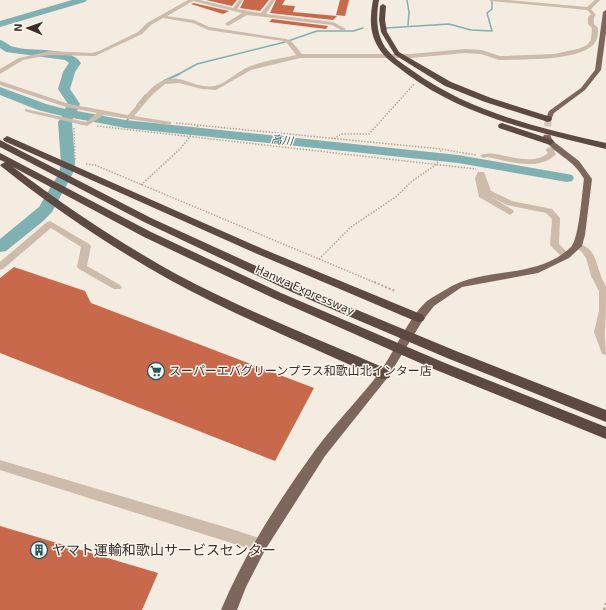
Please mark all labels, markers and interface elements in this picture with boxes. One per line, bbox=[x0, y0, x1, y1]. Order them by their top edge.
north arrow bbox=[8, 8, 48, 48]
text: N bbox=[11, 23, 24, 32]
water label: 高川 bbox=[270, 132, 295, 147]
street label: Hanwa Expressway bbox=[254, 261, 358, 317]
supermarket icon: スーパーエバグリーンプラス和歌山北インター店 bbox=[146, 361, 166, 381]
place label: スーパーエバグリーンプラス和歌山北インター店 bbox=[169, 363, 432, 377]
building icon: ヤマト運輸和歌山サービスセンター bbox=[29, 540, 49, 560]
place label: ヤマト運輸和歌山サービスセンター bbox=[52, 541, 276, 558]

